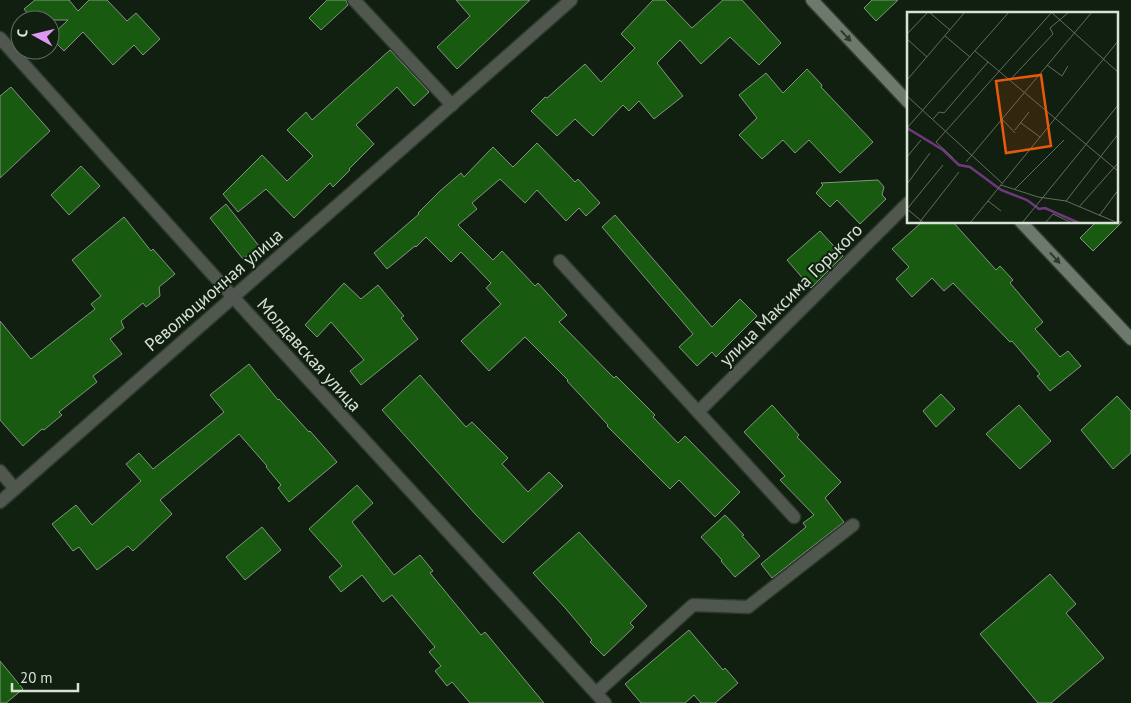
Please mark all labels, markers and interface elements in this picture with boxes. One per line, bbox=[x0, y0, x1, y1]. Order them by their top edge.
north arrow bbox=[10, 10, 60, 60]
inset map bbox=[907, 12, 1118, 224]
text: С bbox=[13, 28, 32, 38]
one-way arrow bbox=[840, 29, 852, 41]
street label: улица Максима Горького bbox=[714, 218, 867, 371]
street label: Революционная улица bbox=[140, 223, 288, 356]
one-way arrow bbox=[1049, 252, 1061, 264]
street label: Молдавская улица bbox=[252, 293, 367, 416]
scale bar bbox=[12, 660, 79, 692]
text: 20 m bbox=[20, 668, 53, 687]

